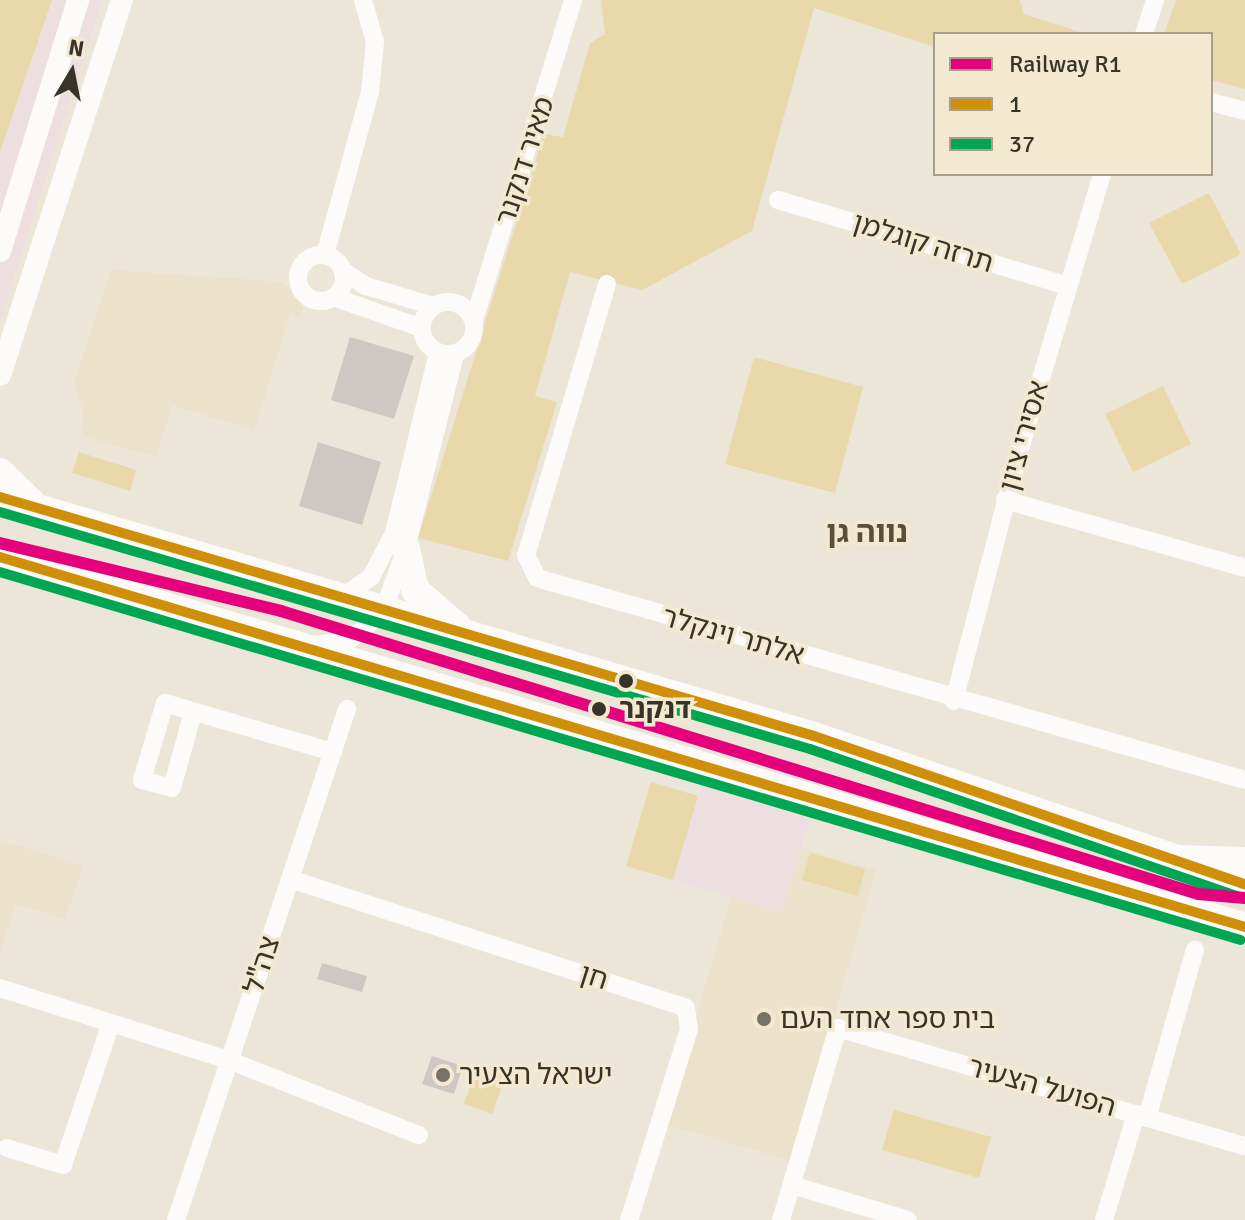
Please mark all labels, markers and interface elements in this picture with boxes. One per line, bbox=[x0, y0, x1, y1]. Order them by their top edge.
north arrow bbox=[32, 32, 112, 112]
legend bbox=[933, 32, 1213, 176]
text: N bbox=[66, 33, 86, 62]
text: Railway R1 bbox=[1009, 49, 1122, 79]
text: 1 bbox=[1009, 89, 1022, 119]
street label: מאיר דנקנר bbox=[489, 93, 561, 229]
text: 37 bbox=[1009, 129, 1035, 159]
street label: תרזה קוגלמן bbox=[849, 206, 997, 280]
street label: אסירי ציון bbox=[992, 377, 1056, 495]
district label: נווה גן bbox=[826, 515, 908, 551]
street label: אלתר וינקלר bbox=[658, 600, 808, 672]
unlabelled marker bbox=[618, 673, 634, 689]
place label: דנקנר bbox=[619, 692, 691, 726]
marker: דנקנר bbox=[586, 696, 612, 722]
street label: צה"ל bbox=[237, 932, 287, 998]
street label: חן bbox=[576, 957, 612, 997]
place label: בית ספר אחד העם bbox=[780, 1002, 995, 1036]
marker: בית ספר אחד העם bbox=[755, 1010, 773, 1028]
street label: הפועל הצעיר bbox=[964, 1050, 1120, 1124]
place label: ישראל הצעיר bbox=[459, 1058, 613, 1092]
marker: ישראל הצעיר bbox=[434, 1066, 452, 1084]

